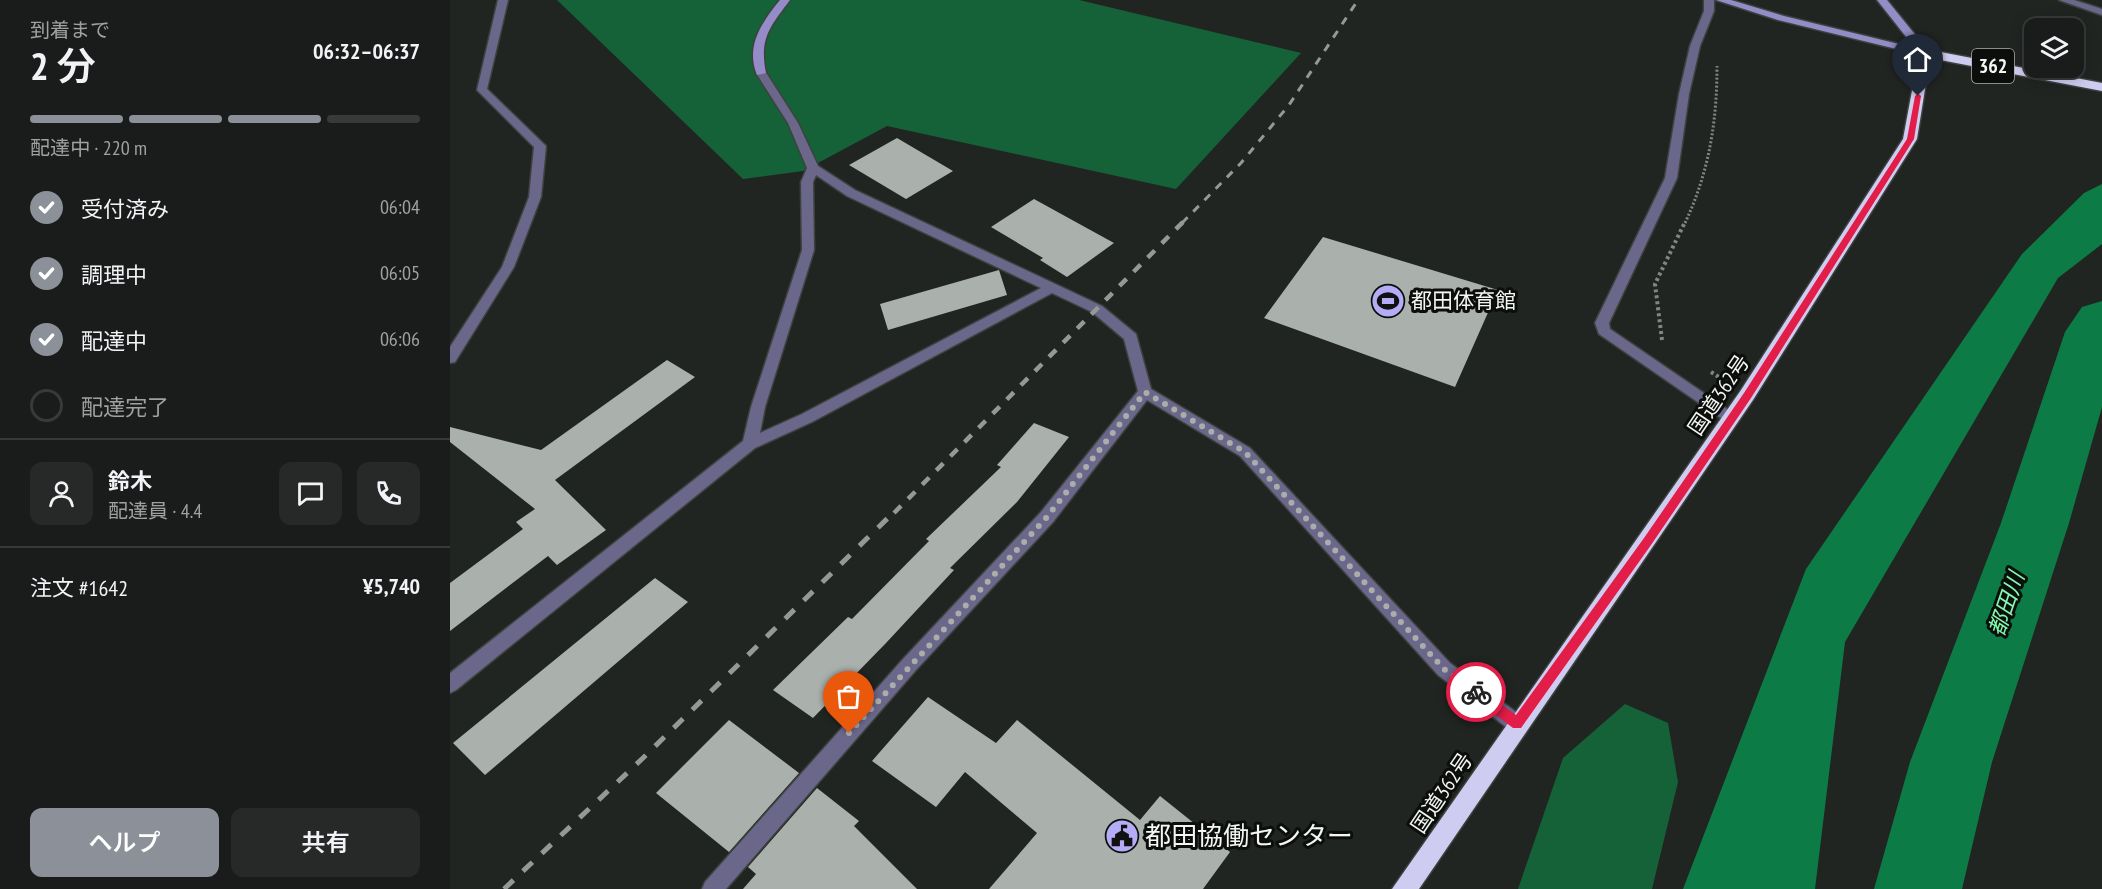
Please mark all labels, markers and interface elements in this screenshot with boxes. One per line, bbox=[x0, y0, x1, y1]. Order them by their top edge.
text: 到着まで bbox=[30, 17, 110, 43]
map controls bbox=[2024, 18, 2084, 78]
button: layers bbox=[2024, 18, 2084, 78]
pin bbox=[1892, 34, 1943, 96]
text: 06:32–06:37 bbox=[313, 37, 420, 65]
text: 2 分 bbox=[30, 40, 96, 91]
icon: home bbox=[1901, 43, 1934, 76]
road number: 362 bbox=[1972, 49, 2014, 83]
text: 配達中 · 220 m bbox=[30, 135, 147, 161]
icon: check bbox=[30, 191, 63, 224]
text: 06:04 bbox=[380, 194, 420, 220]
text: 受付済み bbox=[81, 195, 169, 223]
icon: check bbox=[30, 257, 63, 290]
text: 06:05 bbox=[380, 260, 420, 286]
text: 調理中 bbox=[81, 261, 147, 289]
sports icon: 都田体育館 bbox=[1370, 283, 1406, 319]
place label: 都田体育館 bbox=[1411, 287, 1516, 314]
icon: check bbox=[30, 323, 63, 356]
text: 06:06 bbox=[380, 326, 420, 352]
text: 配達中 bbox=[81, 327, 147, 355]
street label: 国道362号 bbox=[1682, 349, 1755, 440]
text: 配達完了 bbox=[81, 393, 169, 421]
button: person bbox=[30, 462, 93, 525]
button: chat bbox=[279, 462, 342, 525]
button: phone bbox=[357, 462, 420, 525]
text: 鈴木 bbox=[108, 467, 152, 495]
text: 配達員 · 4.4 bbox=[108, 498, 202, 524]
water label: 都田川 bbox=[1982, 566, 2031, 640]
text: ¥5,740 bbox=[363, 572, 420, 600]
text: 注文 #1642 bbox=[30, 574, 128, 602]
courier bbox=[1446, 662, 1506, 722]
pin bbox=[823, 671, 874, 733]
icon: bike bbox=[1460, 676, 1493, 709]
icon: bag bbox=[832, 680, 865, 713]
street label: 国道362号 bbox=[1405, 747, 1478, 838]
button: ヘルプ bbox=[30, 808, 219, 877]
button: 共有 bbox=[231, 808, 420, 877]
public building icon: 都田協働センター bbox=[1104, 818, 1140, 854]
place label: 都田協働センター bbox=[1145, 819, 1353, 852]

